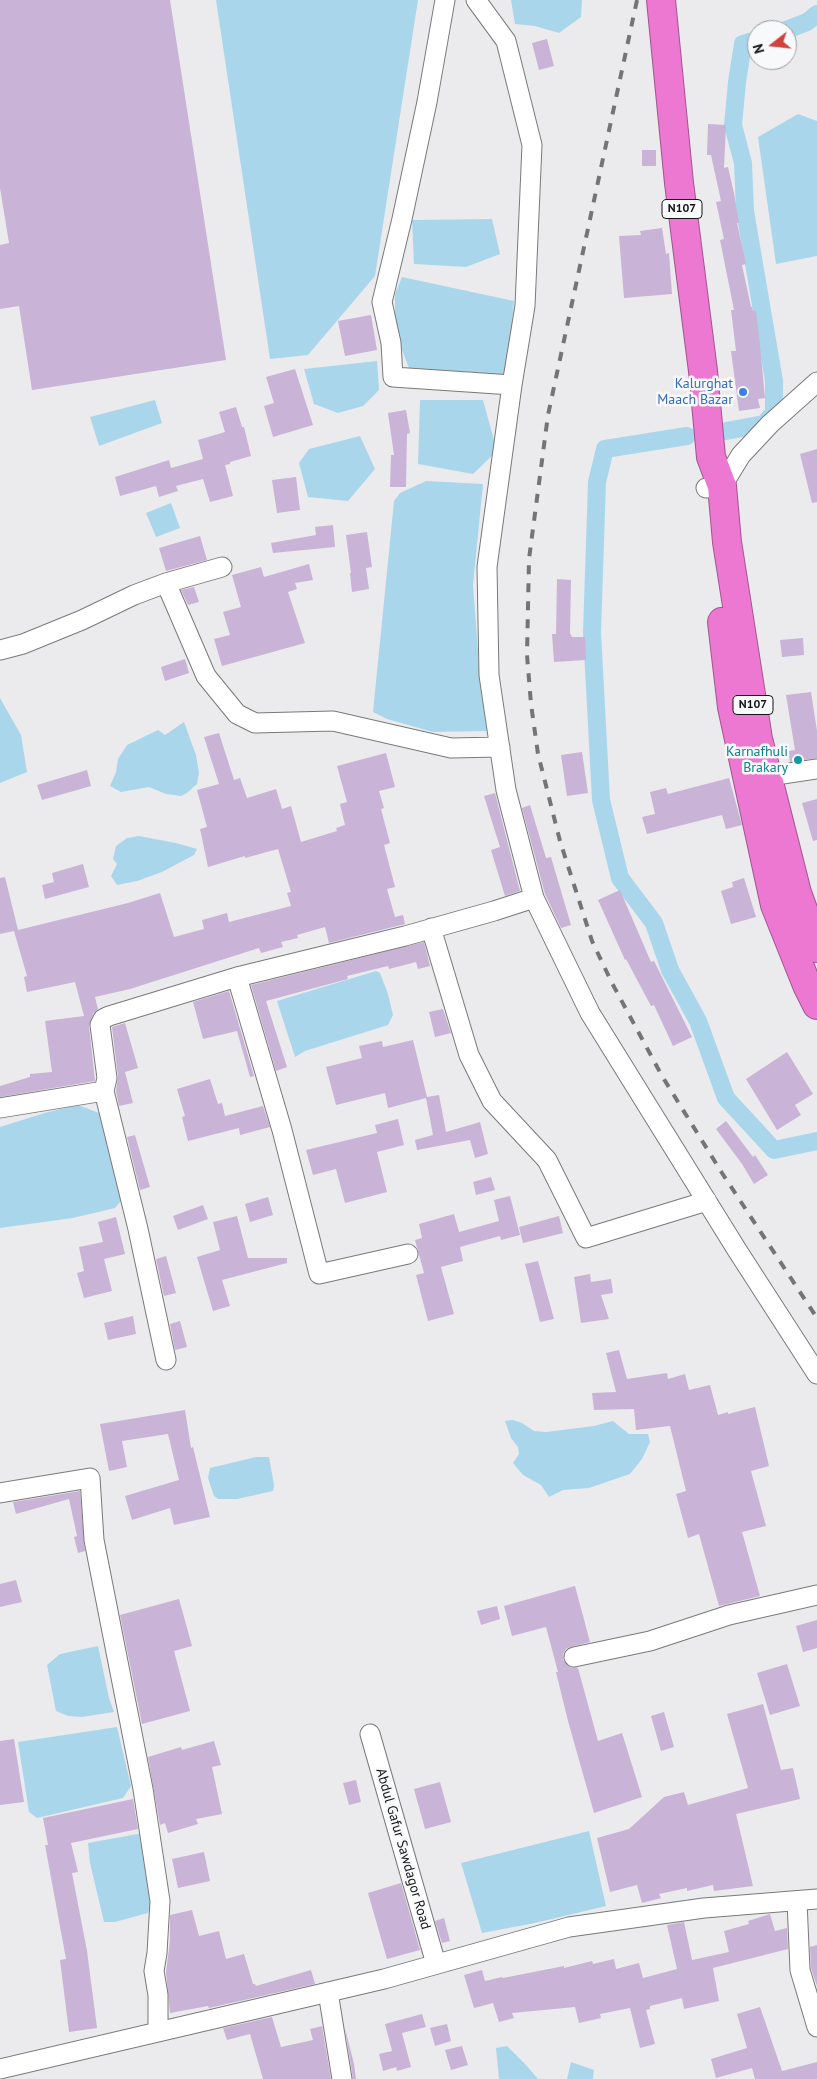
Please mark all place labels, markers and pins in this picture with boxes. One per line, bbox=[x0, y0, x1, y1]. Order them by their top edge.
place label: Kalurghat Maach Bazar bbox=[657, 376, 733, 408]
marker: Kalurghat Maach Bazar bbox=[737, 386, 749, 398]
place label: Karnafhuli Brakary bbox=[726, 744, 788, 776]
marker: Karnafhuli Brakary bbox=[792, 754, 804, 766]

